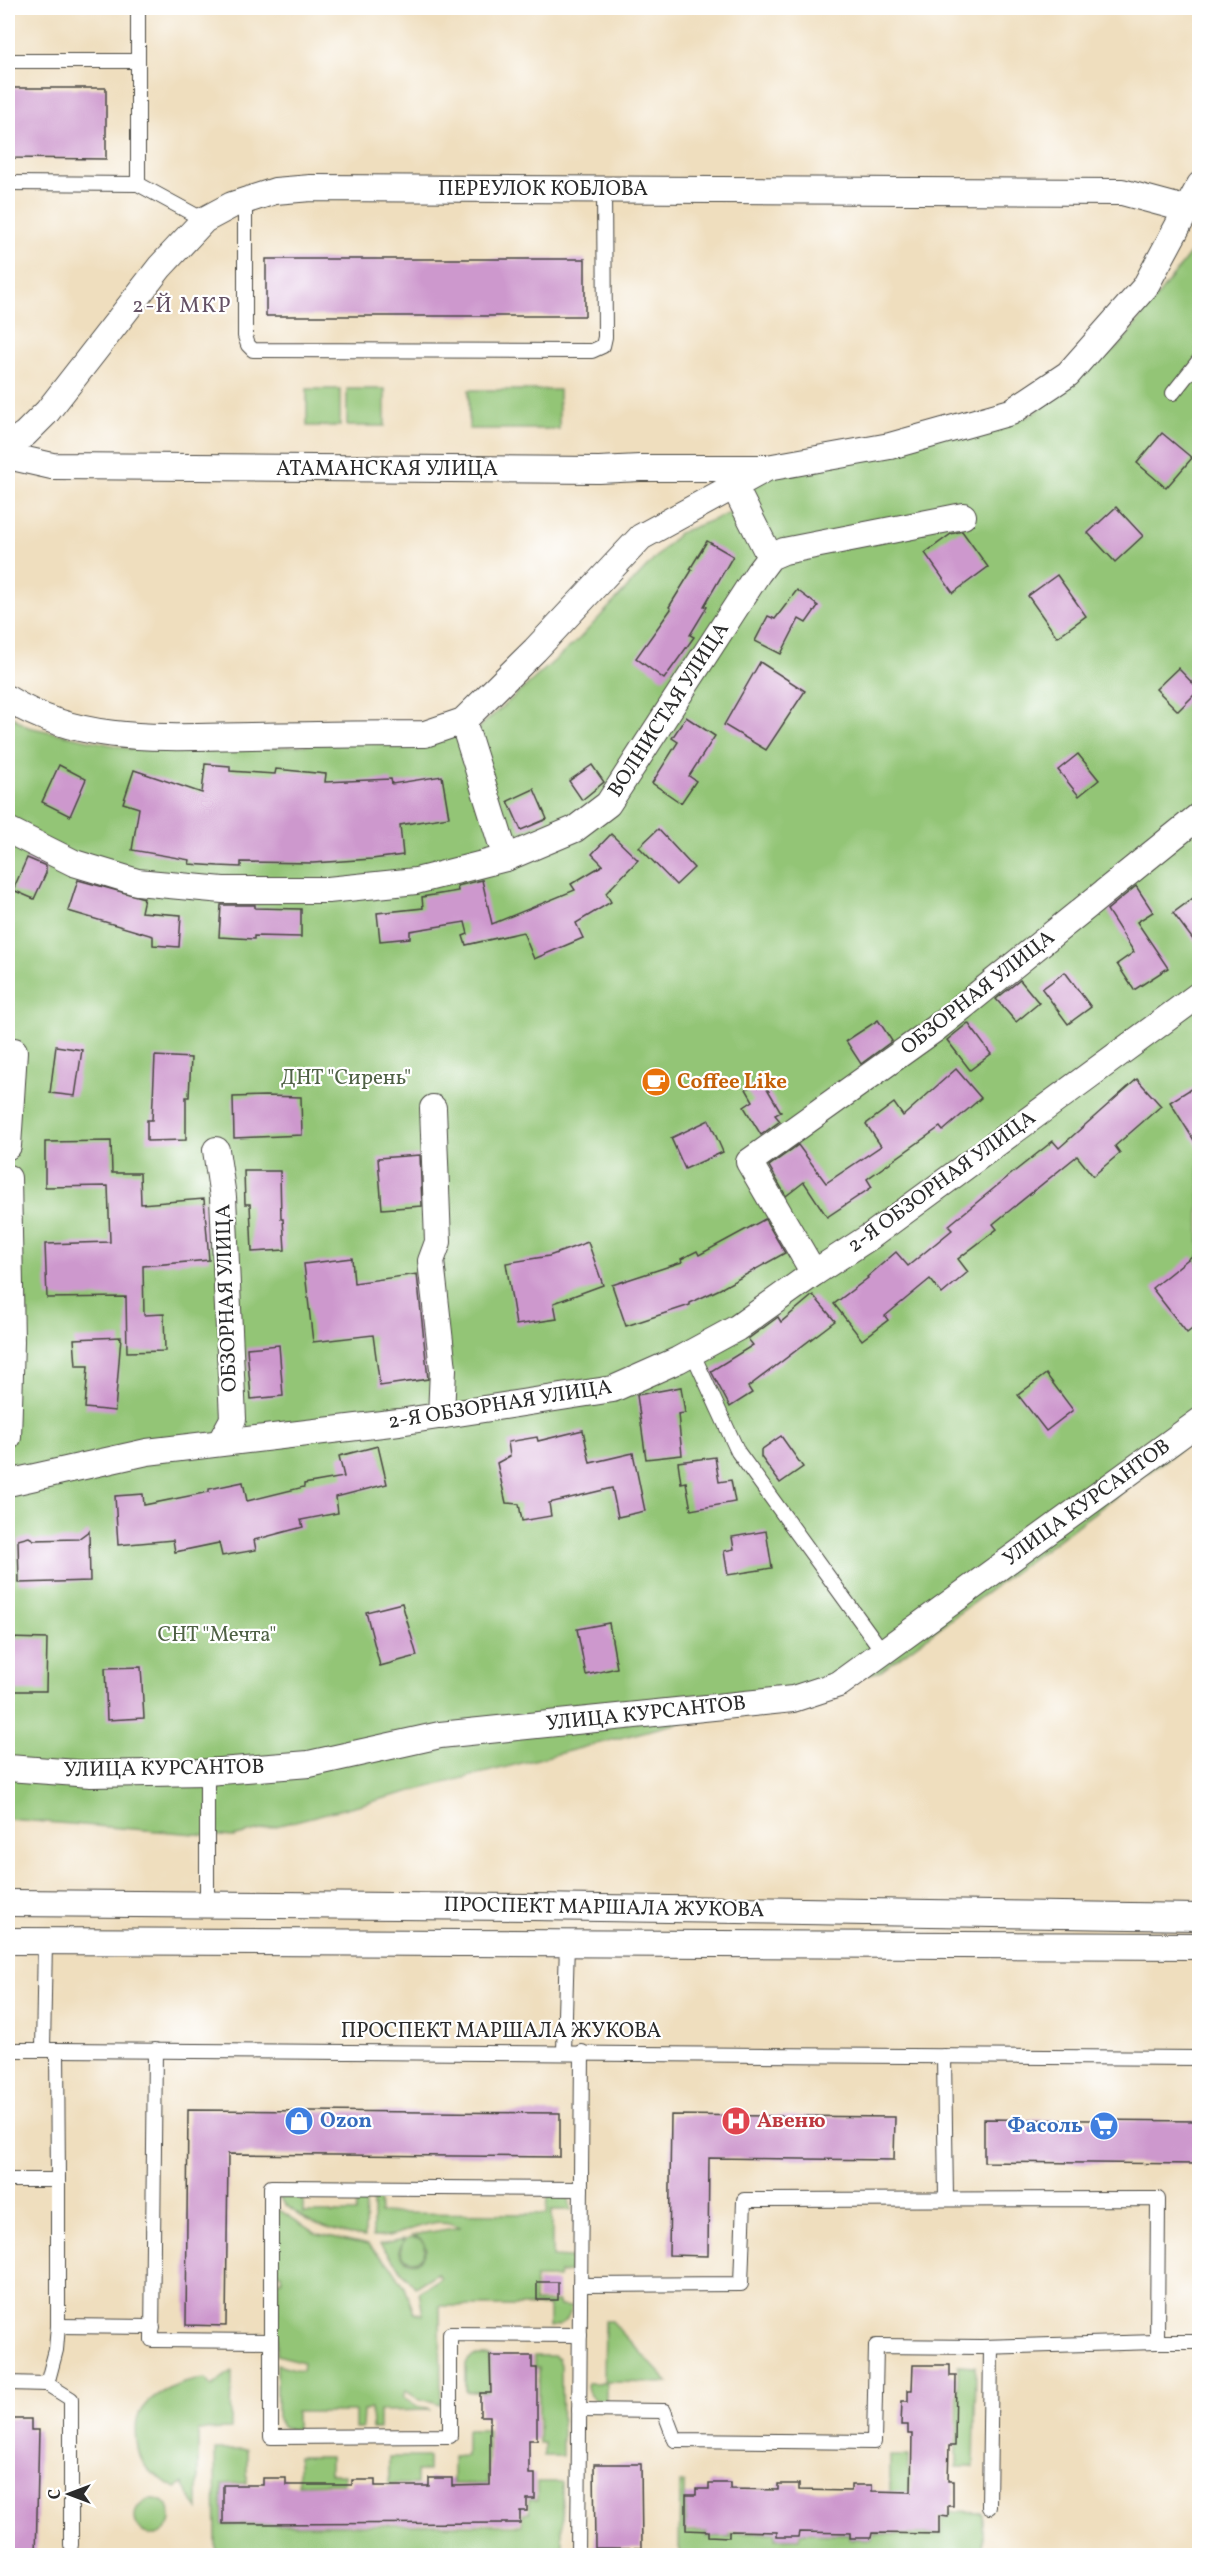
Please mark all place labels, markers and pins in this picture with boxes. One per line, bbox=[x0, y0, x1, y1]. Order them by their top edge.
cafe icon: Coffee Like bbox=[640, 1066, 672, 1098]
place label: Coffee Like bbox=[677, 1068, 787, 1097]
shop icon: Ozon bbox=[283, 2105, 315, 2137]
hospital icon: Авеню bbox=[720, 2105, 752, 2137]
place label: Ozon bbox=[320, 2107, 372, 2136]
place label: Авеню bbox=[757, 2107, 826, 2136]
supermarket icon: Фасоль bbox=[1088, 2110, 1120, 2142]
place label: Фасоль bbox=[1007, 2112, 1083, 2141]

